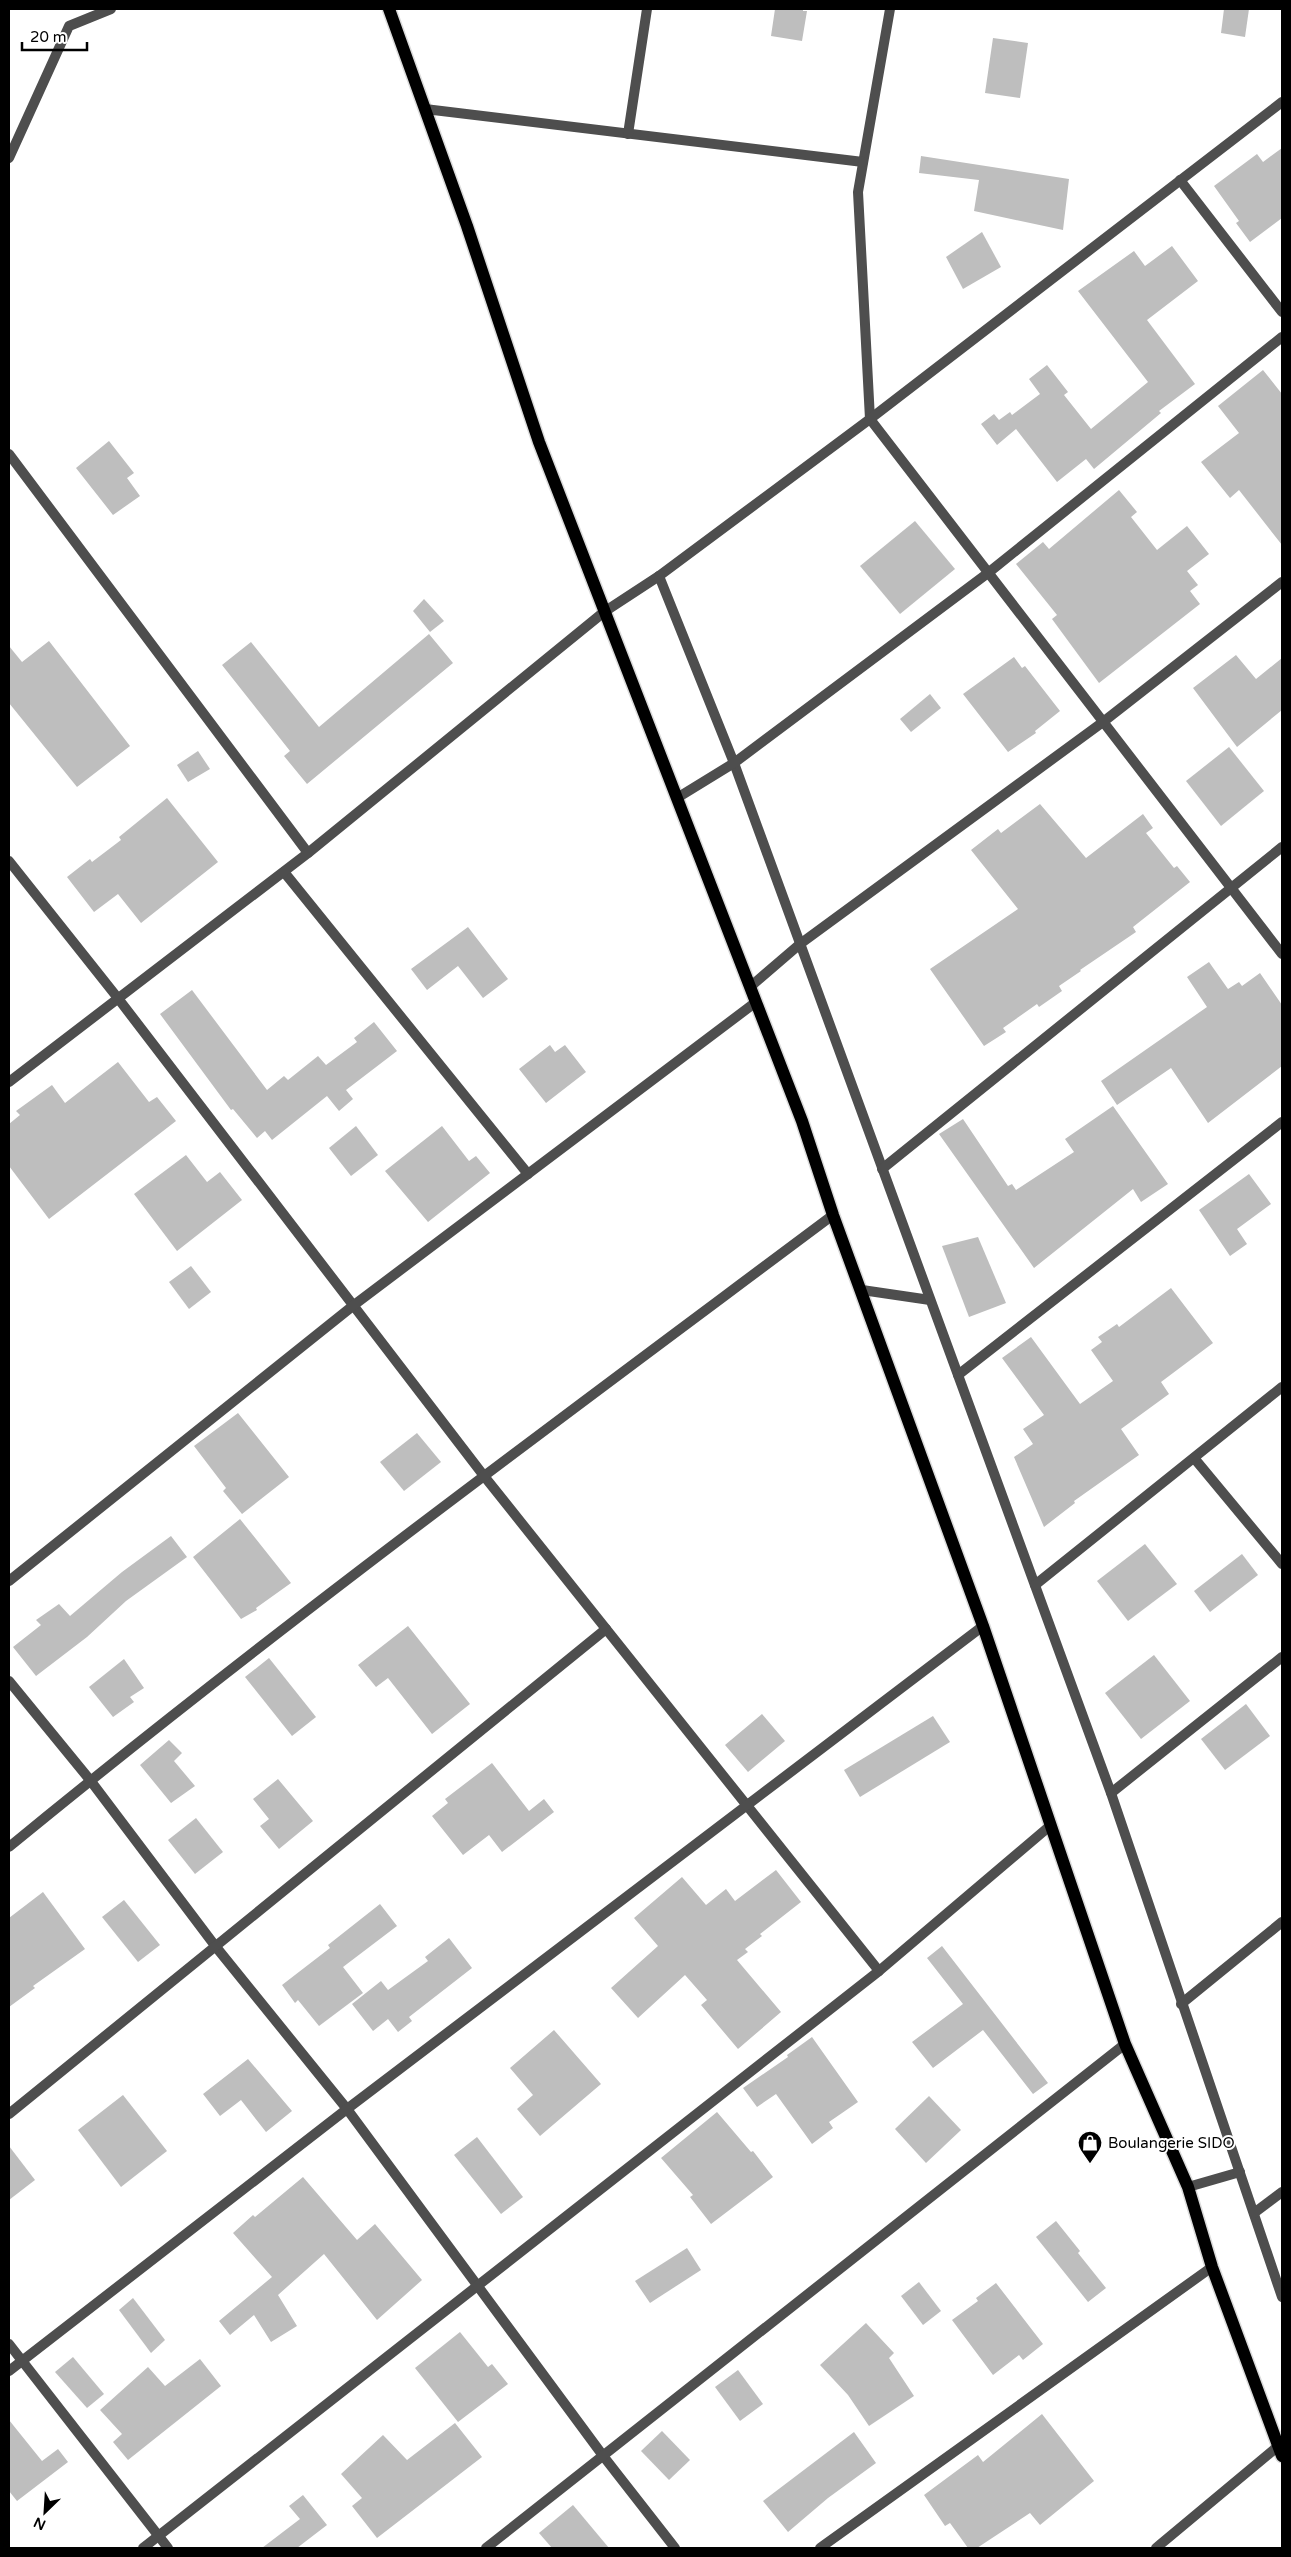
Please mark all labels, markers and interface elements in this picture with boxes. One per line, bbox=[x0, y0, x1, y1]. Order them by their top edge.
scale bar bbox=[22, 20, 88, 52]
text: 20 m bbox=[30, 28, 67, 46]
shop icon: Boulangerie SIDO bbox=[1077, 2130, 1103, 2164]
place label: Boulangerie SIDO bbox=[1108, 2134, 1235, 2152]
north arrow bbox=[20, 2487, 70, 2537]
text: N bbox=[31, 2513, 48, 2533]

